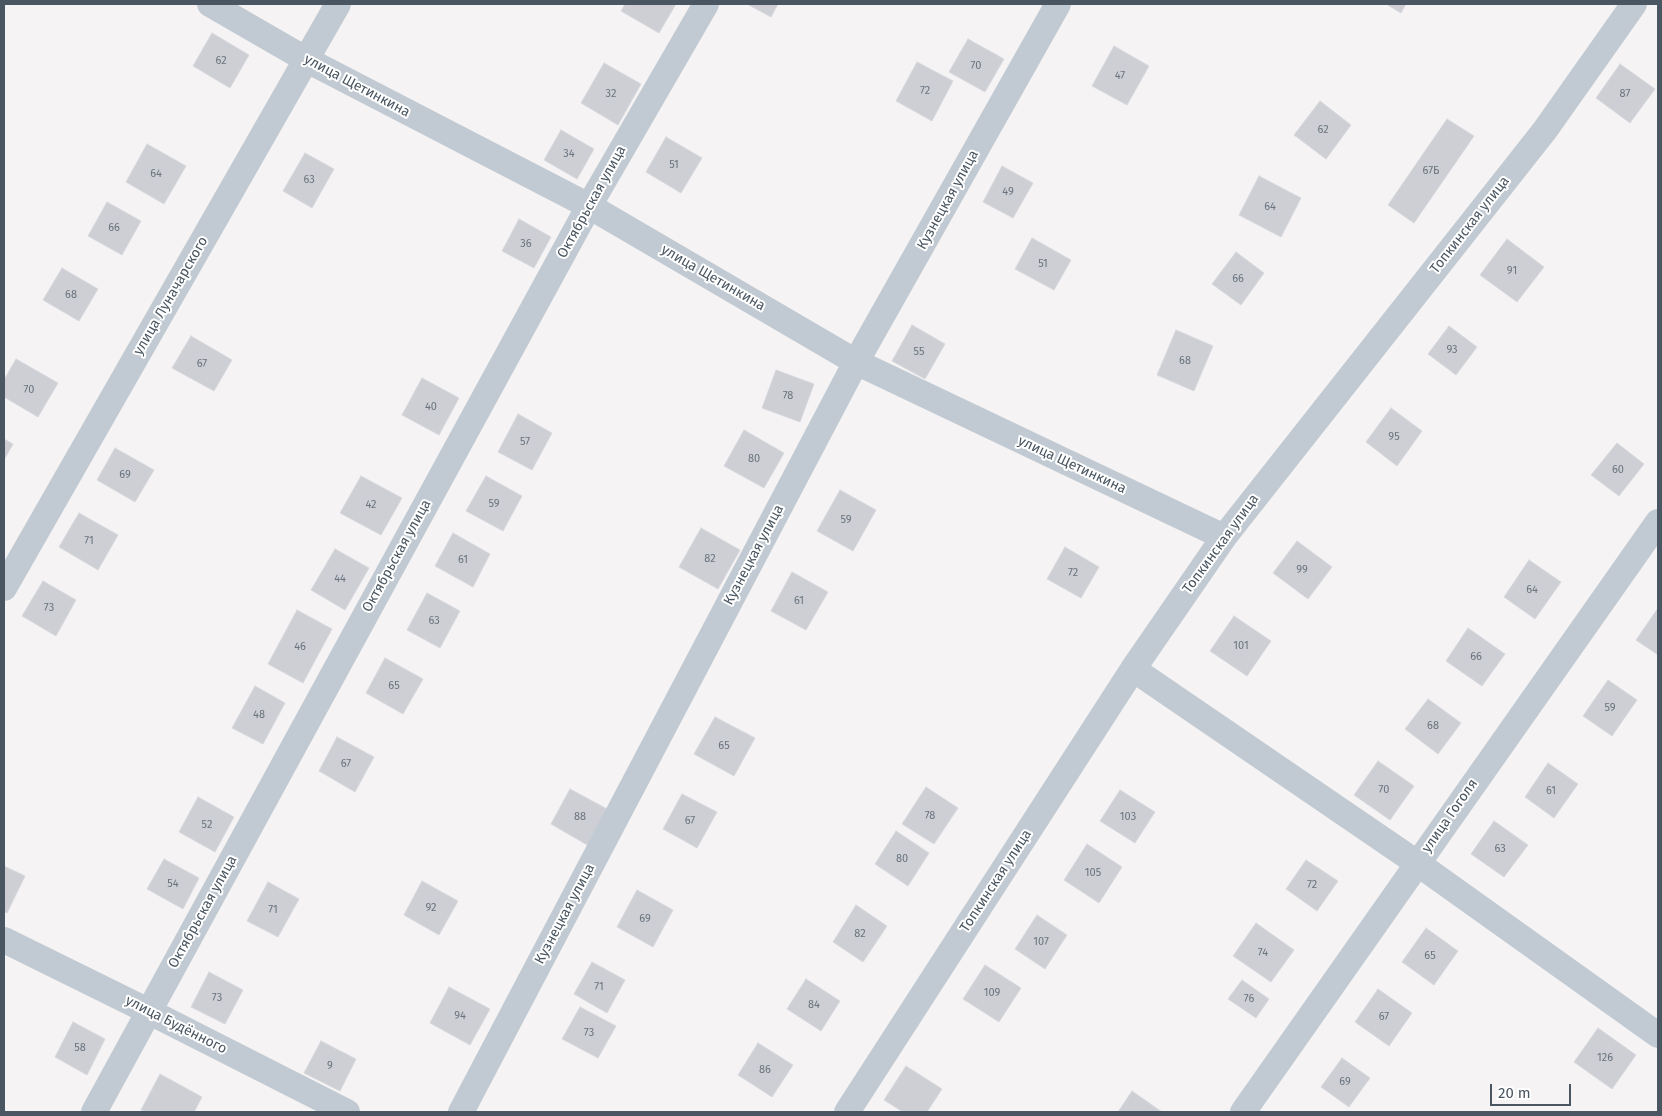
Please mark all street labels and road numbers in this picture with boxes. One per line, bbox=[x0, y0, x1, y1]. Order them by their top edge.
street label: улица Щетинкина bbox=[301, 51, 413, 121]
street label: Октябрьская улица bbox=[554, 143, 630, 261]
street label: Кузнецкая улица bbox=[914, 147, 982, 253]
street label: Топкинская улица bbox=[1427, 173, 1513, 277]
street label: улица Луначарского bbox=[130, 234, 212, 358]
street label: улица Щетинкина bbox=[658, 241, 768, 315]
street label: улица Щетинкина bbox=[1015, 433, 1129, 497]
street label: Топкинская улица bbox=[1179, 491, 1263, 597]
street label: Октябрьская улица bbox=[359, 497, 435, 615]
street label: Кузнецкая улица bbox=[721, 502, 787, 608]
street label: улица Гоголя bbox=[1418, 776, 1482, 856]
street label: Топкинская улица bbox=[957, 827, 1035, 935]
street label: Октябрьская улица bbox=[165, 853, 241, 971]
street label: Кузнецкая улица bbox=[532, 861, 598, 967]
street label: улица Будённого bbox=[123, 992, 229, 1058]

